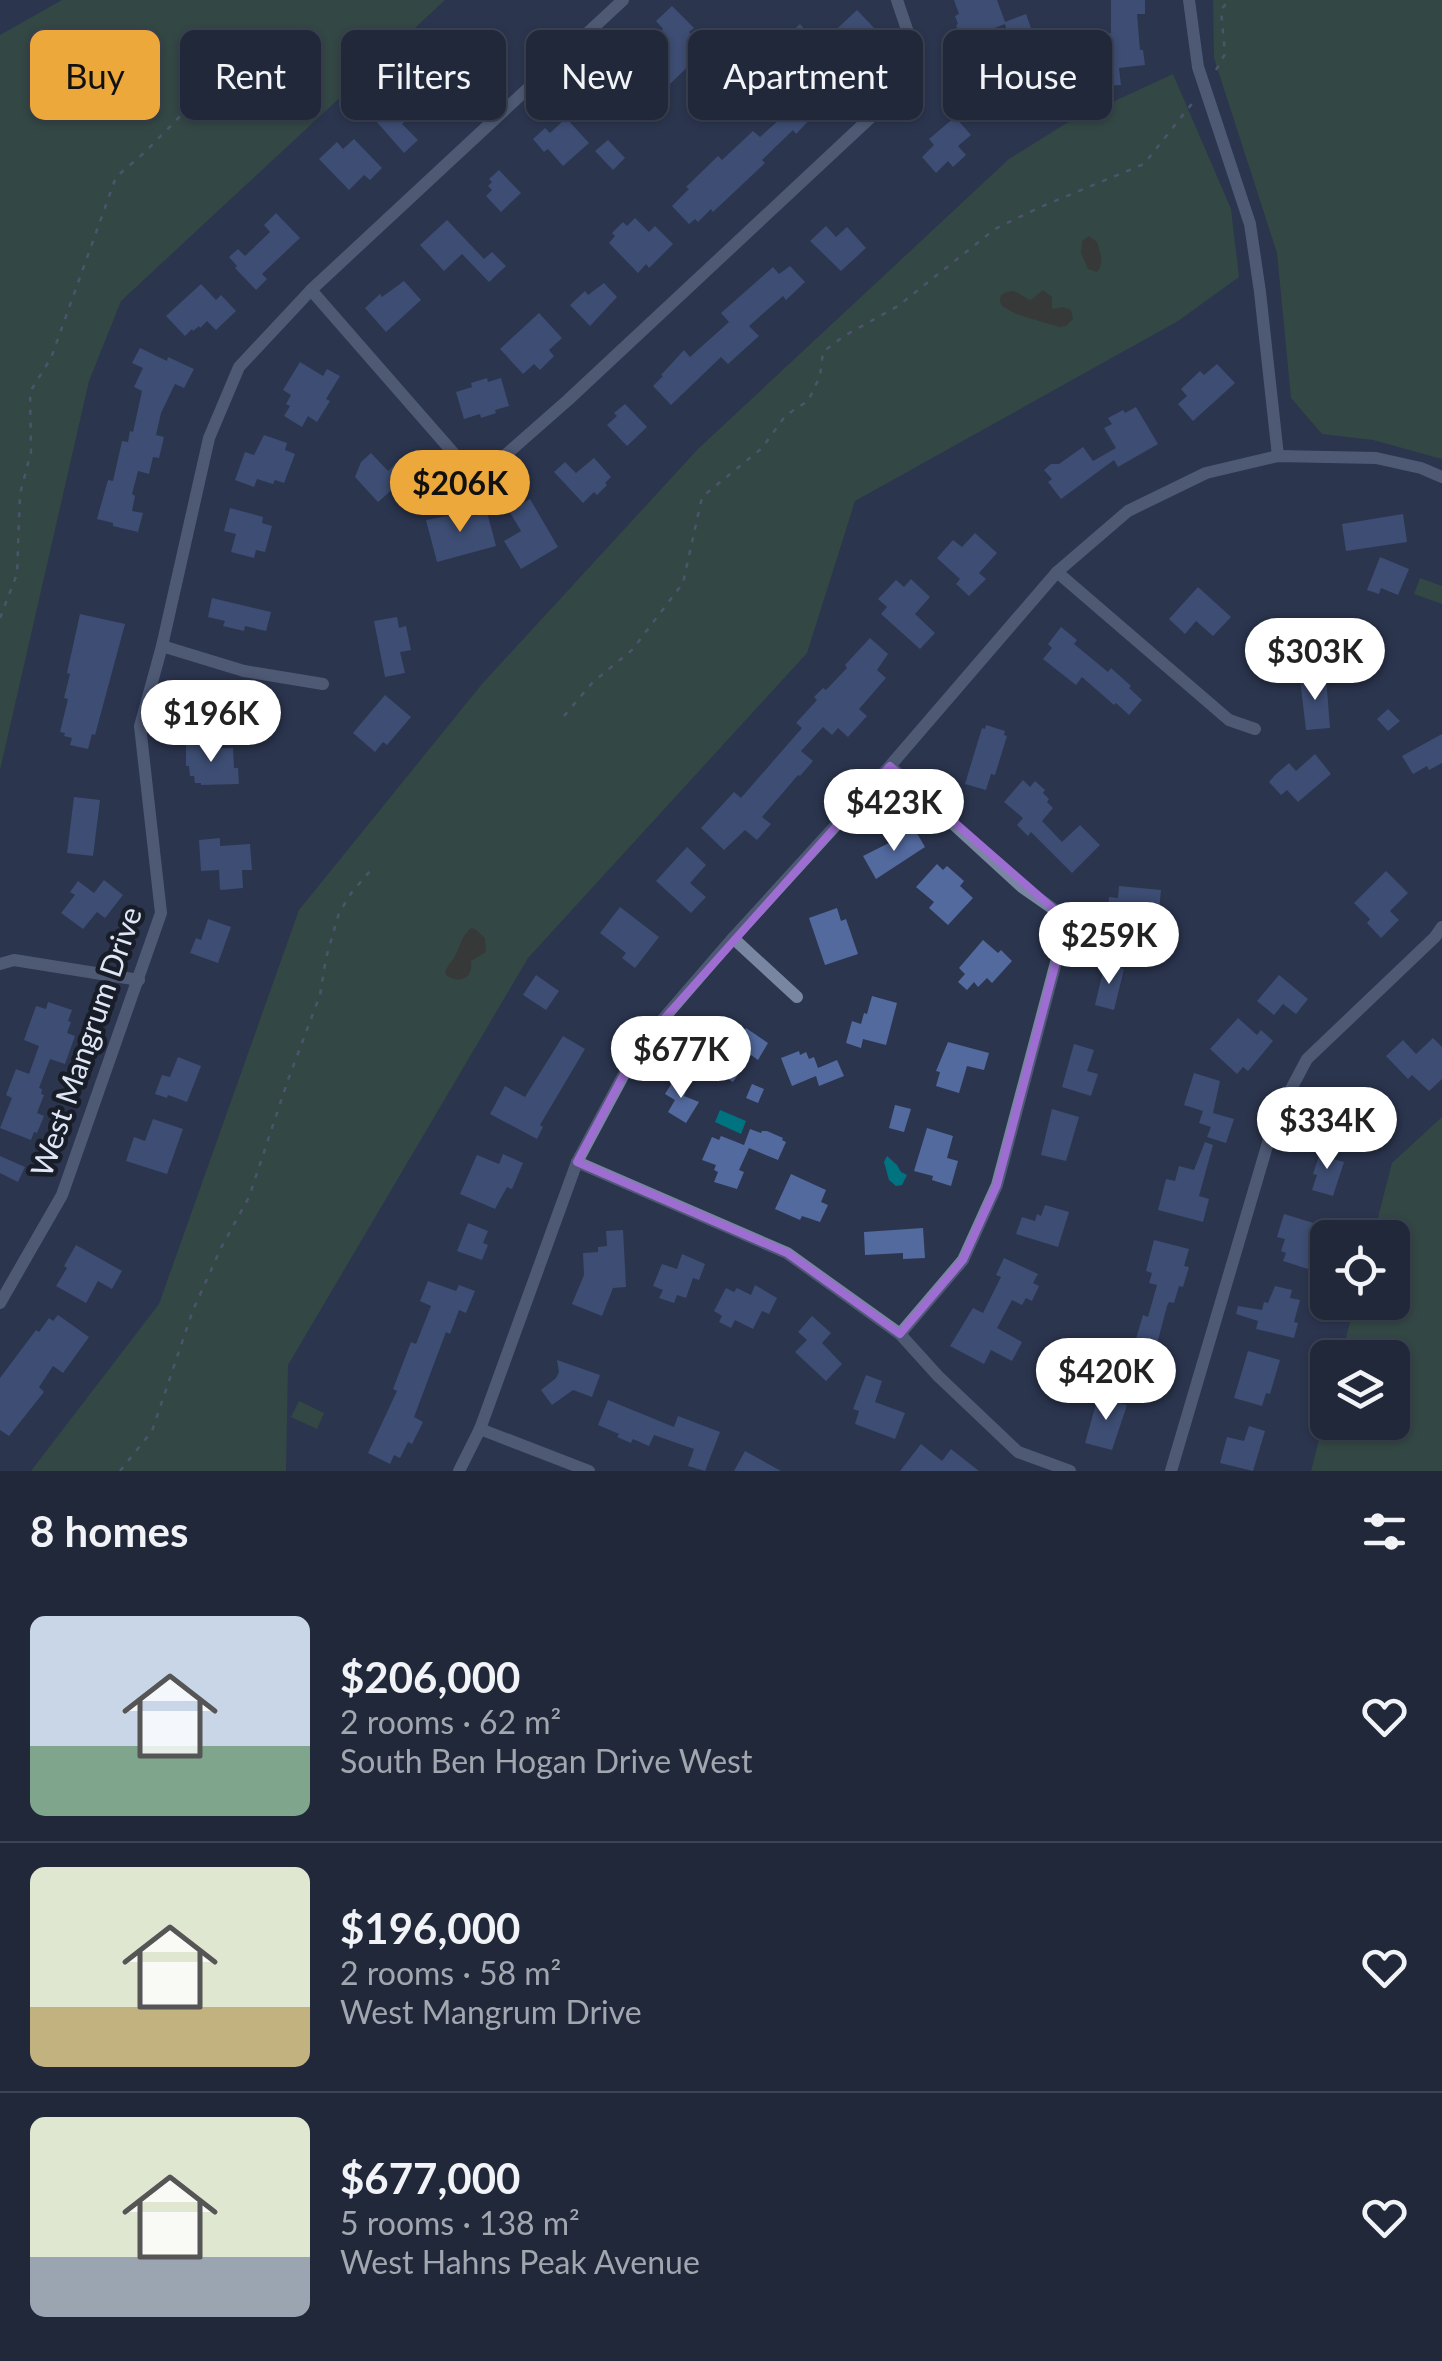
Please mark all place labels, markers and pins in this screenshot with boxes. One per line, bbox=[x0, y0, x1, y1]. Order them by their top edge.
pin: $206K bbox=[390, 450, 530, 535]
pin: $303K bbox=[1245, 618, 1385, 703]
pin: $196K bbox=[141, 680, 281, 765]
pin: $423K bbox=[824, 769, 964, 854]
pin: $259K bbox=[1039, 902, 1179, 987]
pin: $677K bbox=[611, 1016, 751, 1101]
pin: $334K bbox=[1257, 1087, 1397, 1172]
pin: $420K bbox=[1036, 1338, 1176, 1423]

